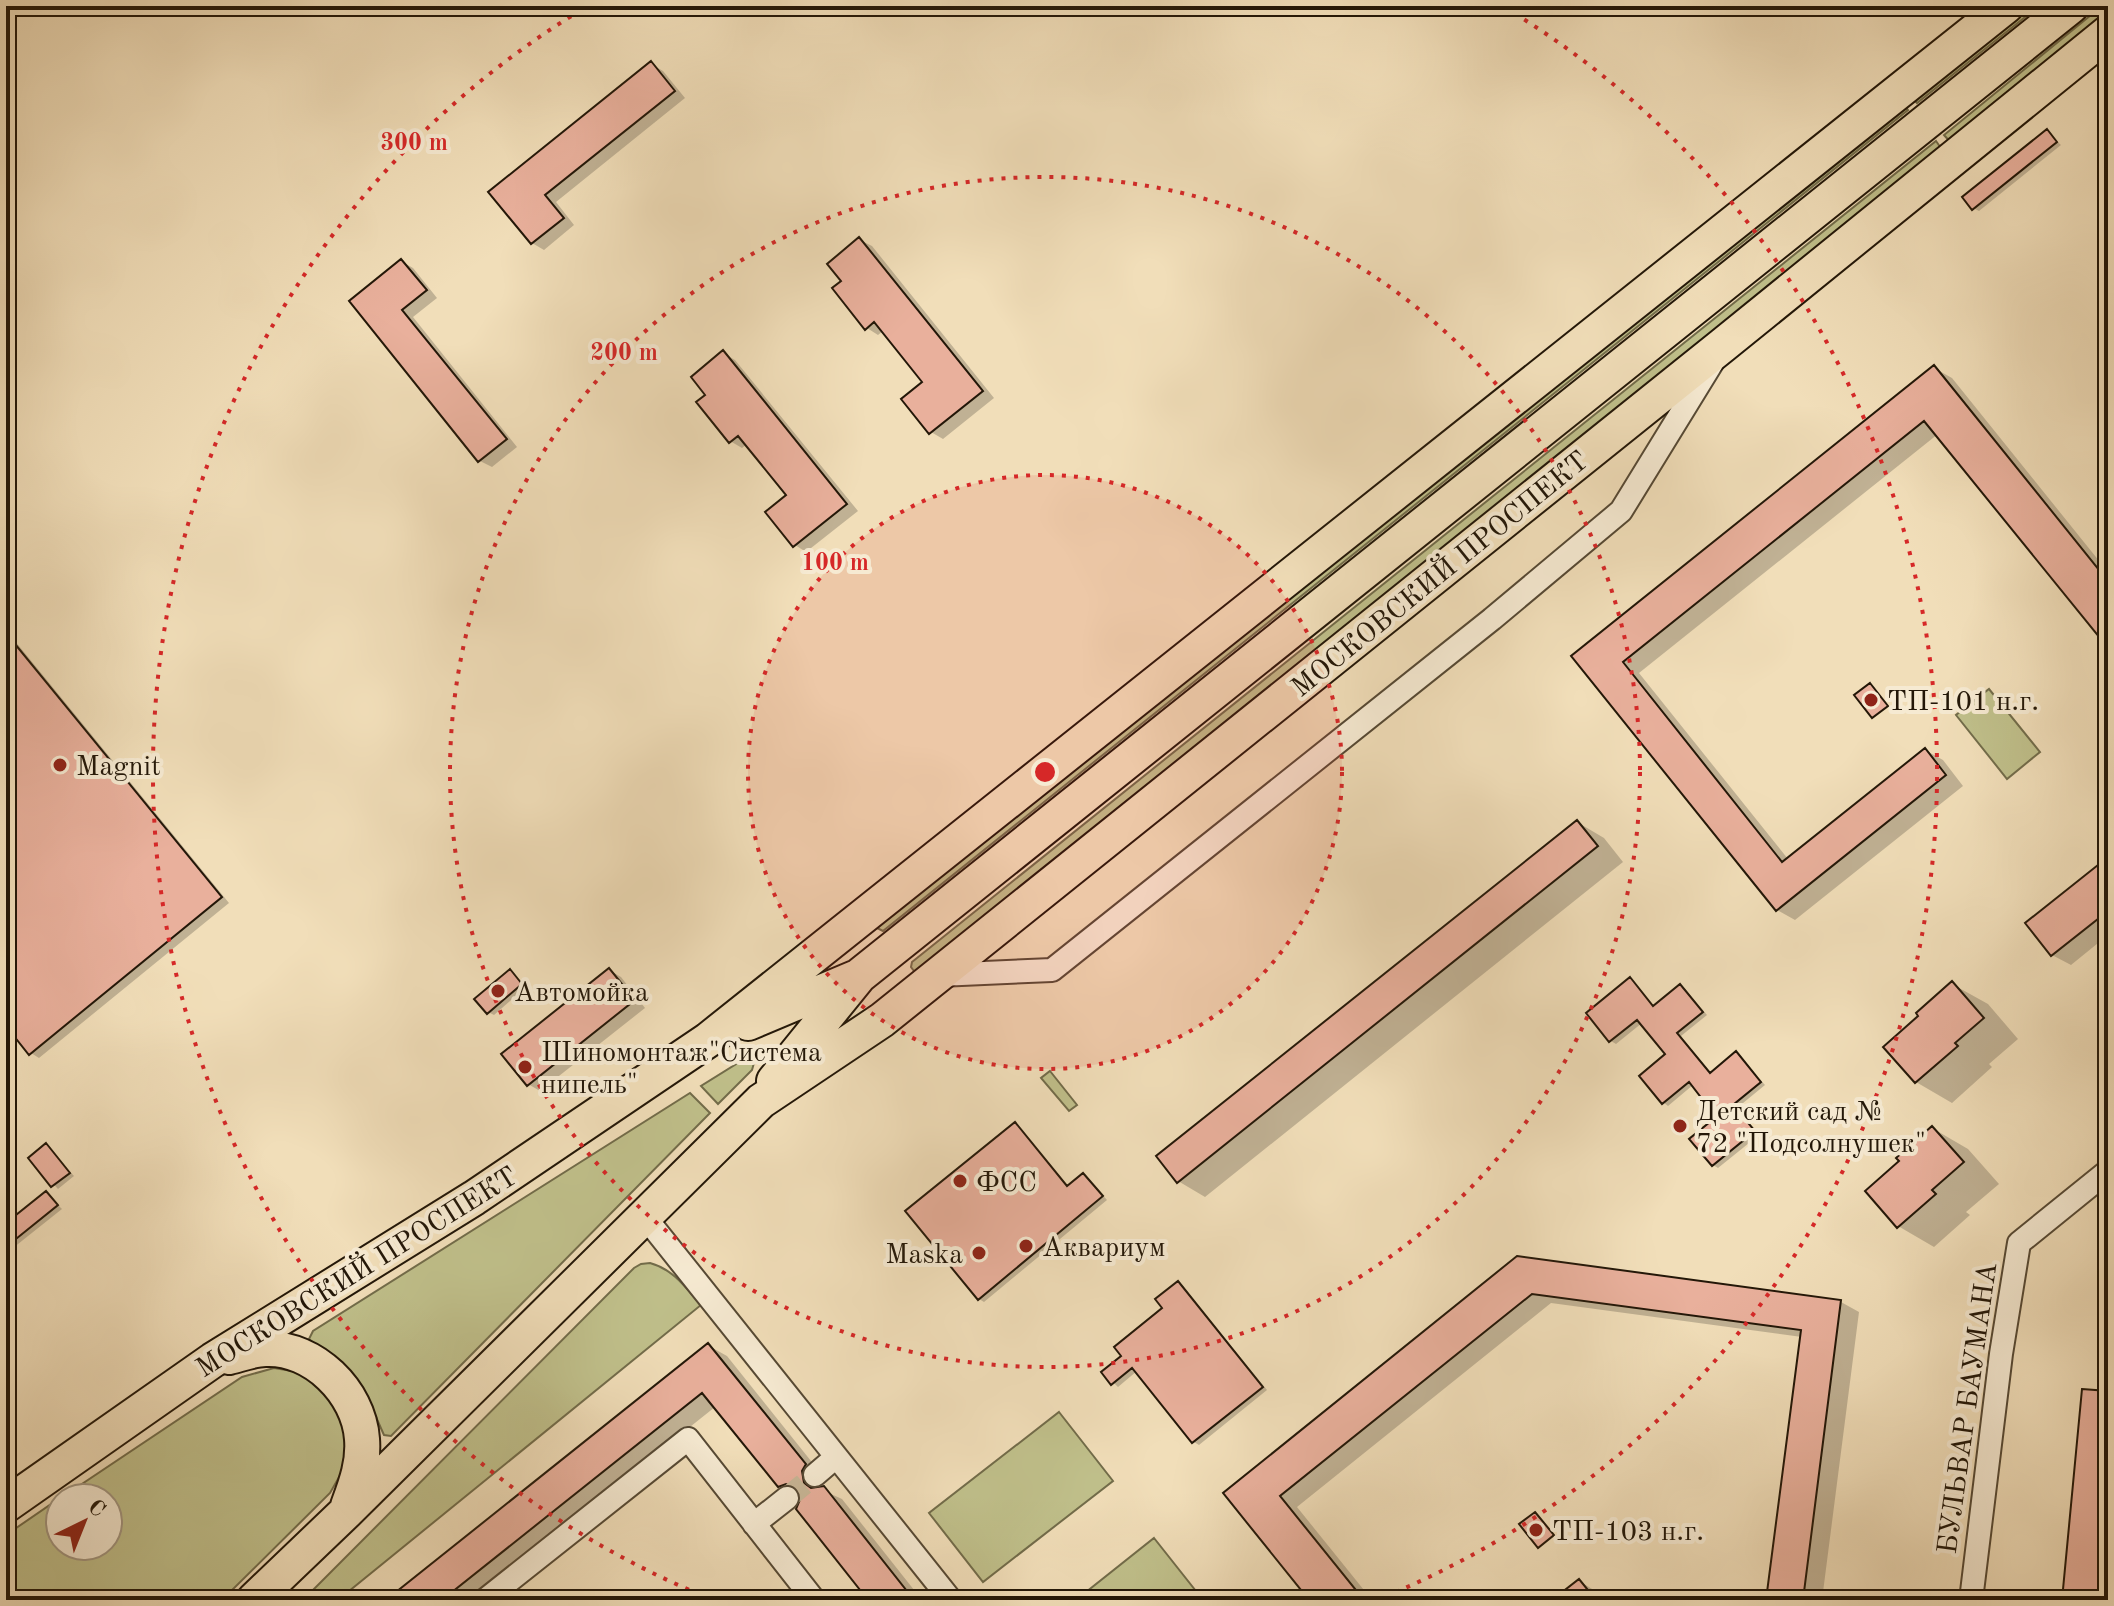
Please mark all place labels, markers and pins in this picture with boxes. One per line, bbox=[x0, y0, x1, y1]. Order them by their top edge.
place label: ТП-101 н.г. bbox=[1887, 689, 2039, 717]
marker: ТП-101 н.г. bbox=[1862, 691, 1880, 709]
place label: Magnit bbox=[76, 754, 161, 782]
marker: Magnit bbox=[51, 756, 69, 774]
centre of rings bbox=[1031, 758, 1059, 786]
place label: Автомойка bbox=[514, 980, 649, 1008]
marker: Автомойка bbox=[489, 982, 507, 1000]
place label: Шиномонтаж"Система нипель" bbox=[541, 1040, 822, 1100]
marker: Шиномонтаж"Система нипель" bbox=[516, 1058, 534, 1076]
place label: Детский сад № 72 "Подсолнушек" bbox=[1696, 1099, 1926, 1159]
marker: Детский сад № 72 "Подсолнушек" bbox=[1671, 1117, 1689, 1135]
place label: ФСС bbox=[976, 1170, 1037, 1198]
marker: ФСС bbox=[951, 1172, 969, 1190]
place label: Аквариум bbox=[1042, 1235, 1165, 1263]
marker: Аквариум bbox=[1017, 1237, 1035, 1255]
place label: Maska bbox=[885, 1242, 963, 1270]
marker: Maska bbox=[970, 1244, 988, 1262]
place label: ТП-103 н.г. bbox=[1552, 1519, 1704, 1547]
marker: ТП-103 н.г. bbox=[1527, 1521, 1545, 1539]

